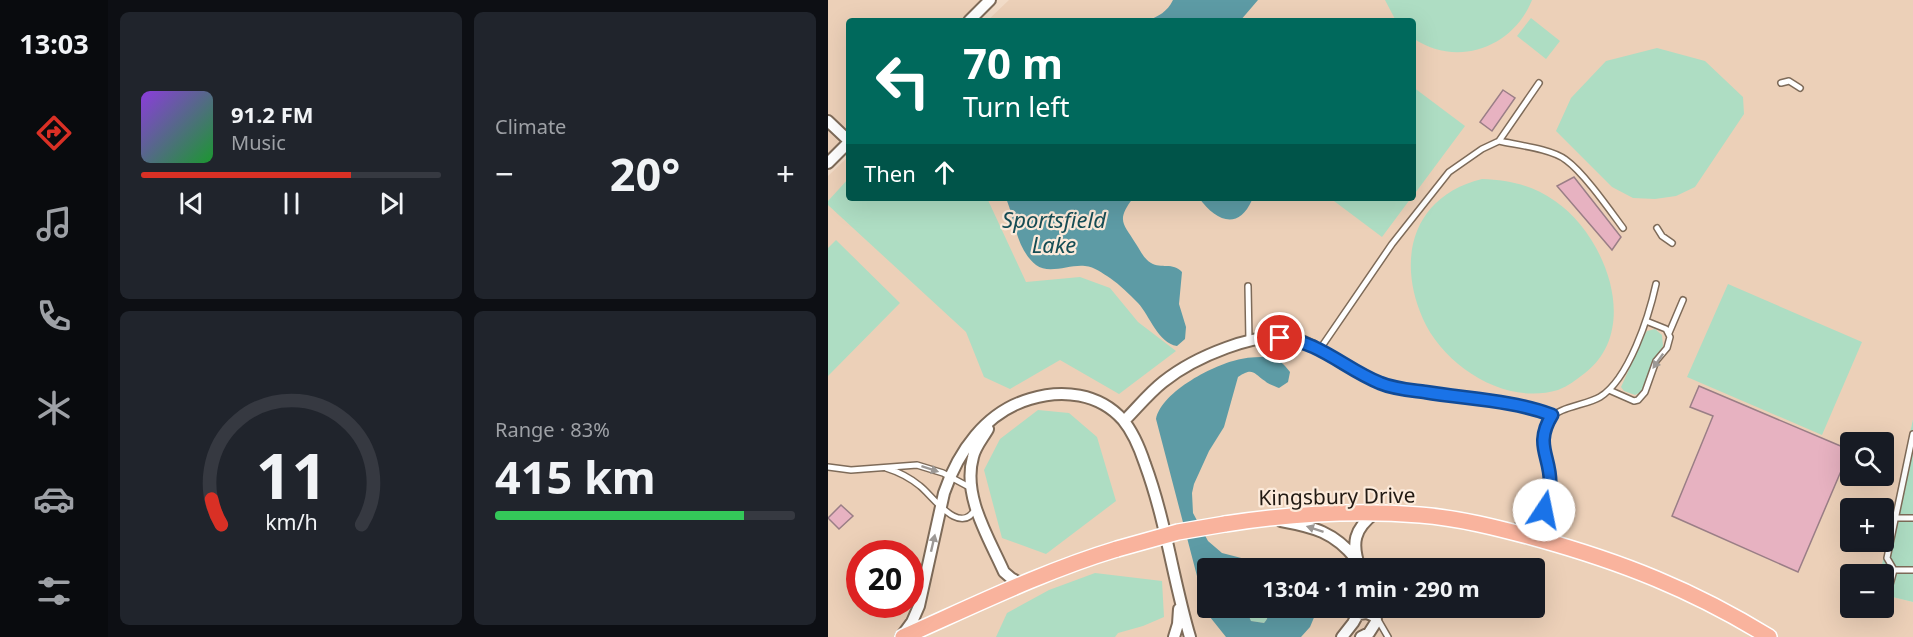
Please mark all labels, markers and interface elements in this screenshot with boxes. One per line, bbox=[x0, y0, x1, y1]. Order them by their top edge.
text: 13:03 bbox=[19, 25, 89, 62]
text: 70 m bbox=[963, 34, 1063, 91]
icon: left bbox=[864, 42, 942, 120]
text: Turn left bbox=[963, 88, 1069, 125]
text: 91.2 FM bbox=[231, 99, 313, 129]
icon: directions bbox=[33, 112, 75, 154]
text: Climate bbox=[495, 113, 566, 140]
text: Music bbox=[231, 129, 286, 156]
text: 20° bbox=[610, 143, 680, 204]
text: − bbox=[495, 151, 514, 196]
text: + bbox=[776, 151, 795, 196]
icon: ahead bbox=[928, 156, 961, 189]
text: Then bbox=[864, 158, 916, 188]
icon: previous bbox=[175, 187, 208, 220]
icon: pause bbox=[275, 187, 308, 220]
icon: next bbox=[375, 187, 408, 220]
icon: music bbox=[33, 203, 75, 245]
water label: Sportsfield Lake bbox=[1002, 204, 1107, 259]
icon: phone bbox=[33, 295, 75, 337]
pin bbox=[1254, 312, 1305, 363]
icon: arrive bbox=[1263, 321, 1296, 354]
one-way arrow bbox=[1652, 353, 1664, 369]
icon: climate bbox=[33, 387, 75, 429]
text: Range · 83% bbox=[495, 416, 610, 443]
text: 11 bbox=[255, 432, 327, 517]
map controls bbox=[1840, 432, 1894, 618]
button: search bbox=[1840, 432, 1894, 486]
text: 415 km bbox=[495, 446, 656, 507]
one-way arrow bbox=[921, 465, 939, 474]
icon: car bbox=[33, 478, 75, 520]
position arrow bbox=[1512, 478, 1576, 542]
street label: Kingsbury Drive bbox=[1258, 481, 1416, 511]
button: + bbox=[1840, 498, 1894, 552]
text: km/h bbox=[265, 507, 317, 536]
one-way arrow bbox=[1306, 524, 1324, 533]
one-way arrow bbox=[929, 534, 938, 553]
speed limit sign: 20 bbox=[846, 540, 924, 618]
button: − bbox=[1840, 564, 1894, 618]
icon: filters bbox=[33, 570, 75, 612]
text: 13:04 · 1 min · 290 m bbox=[1262, 573, 1480, 603]

